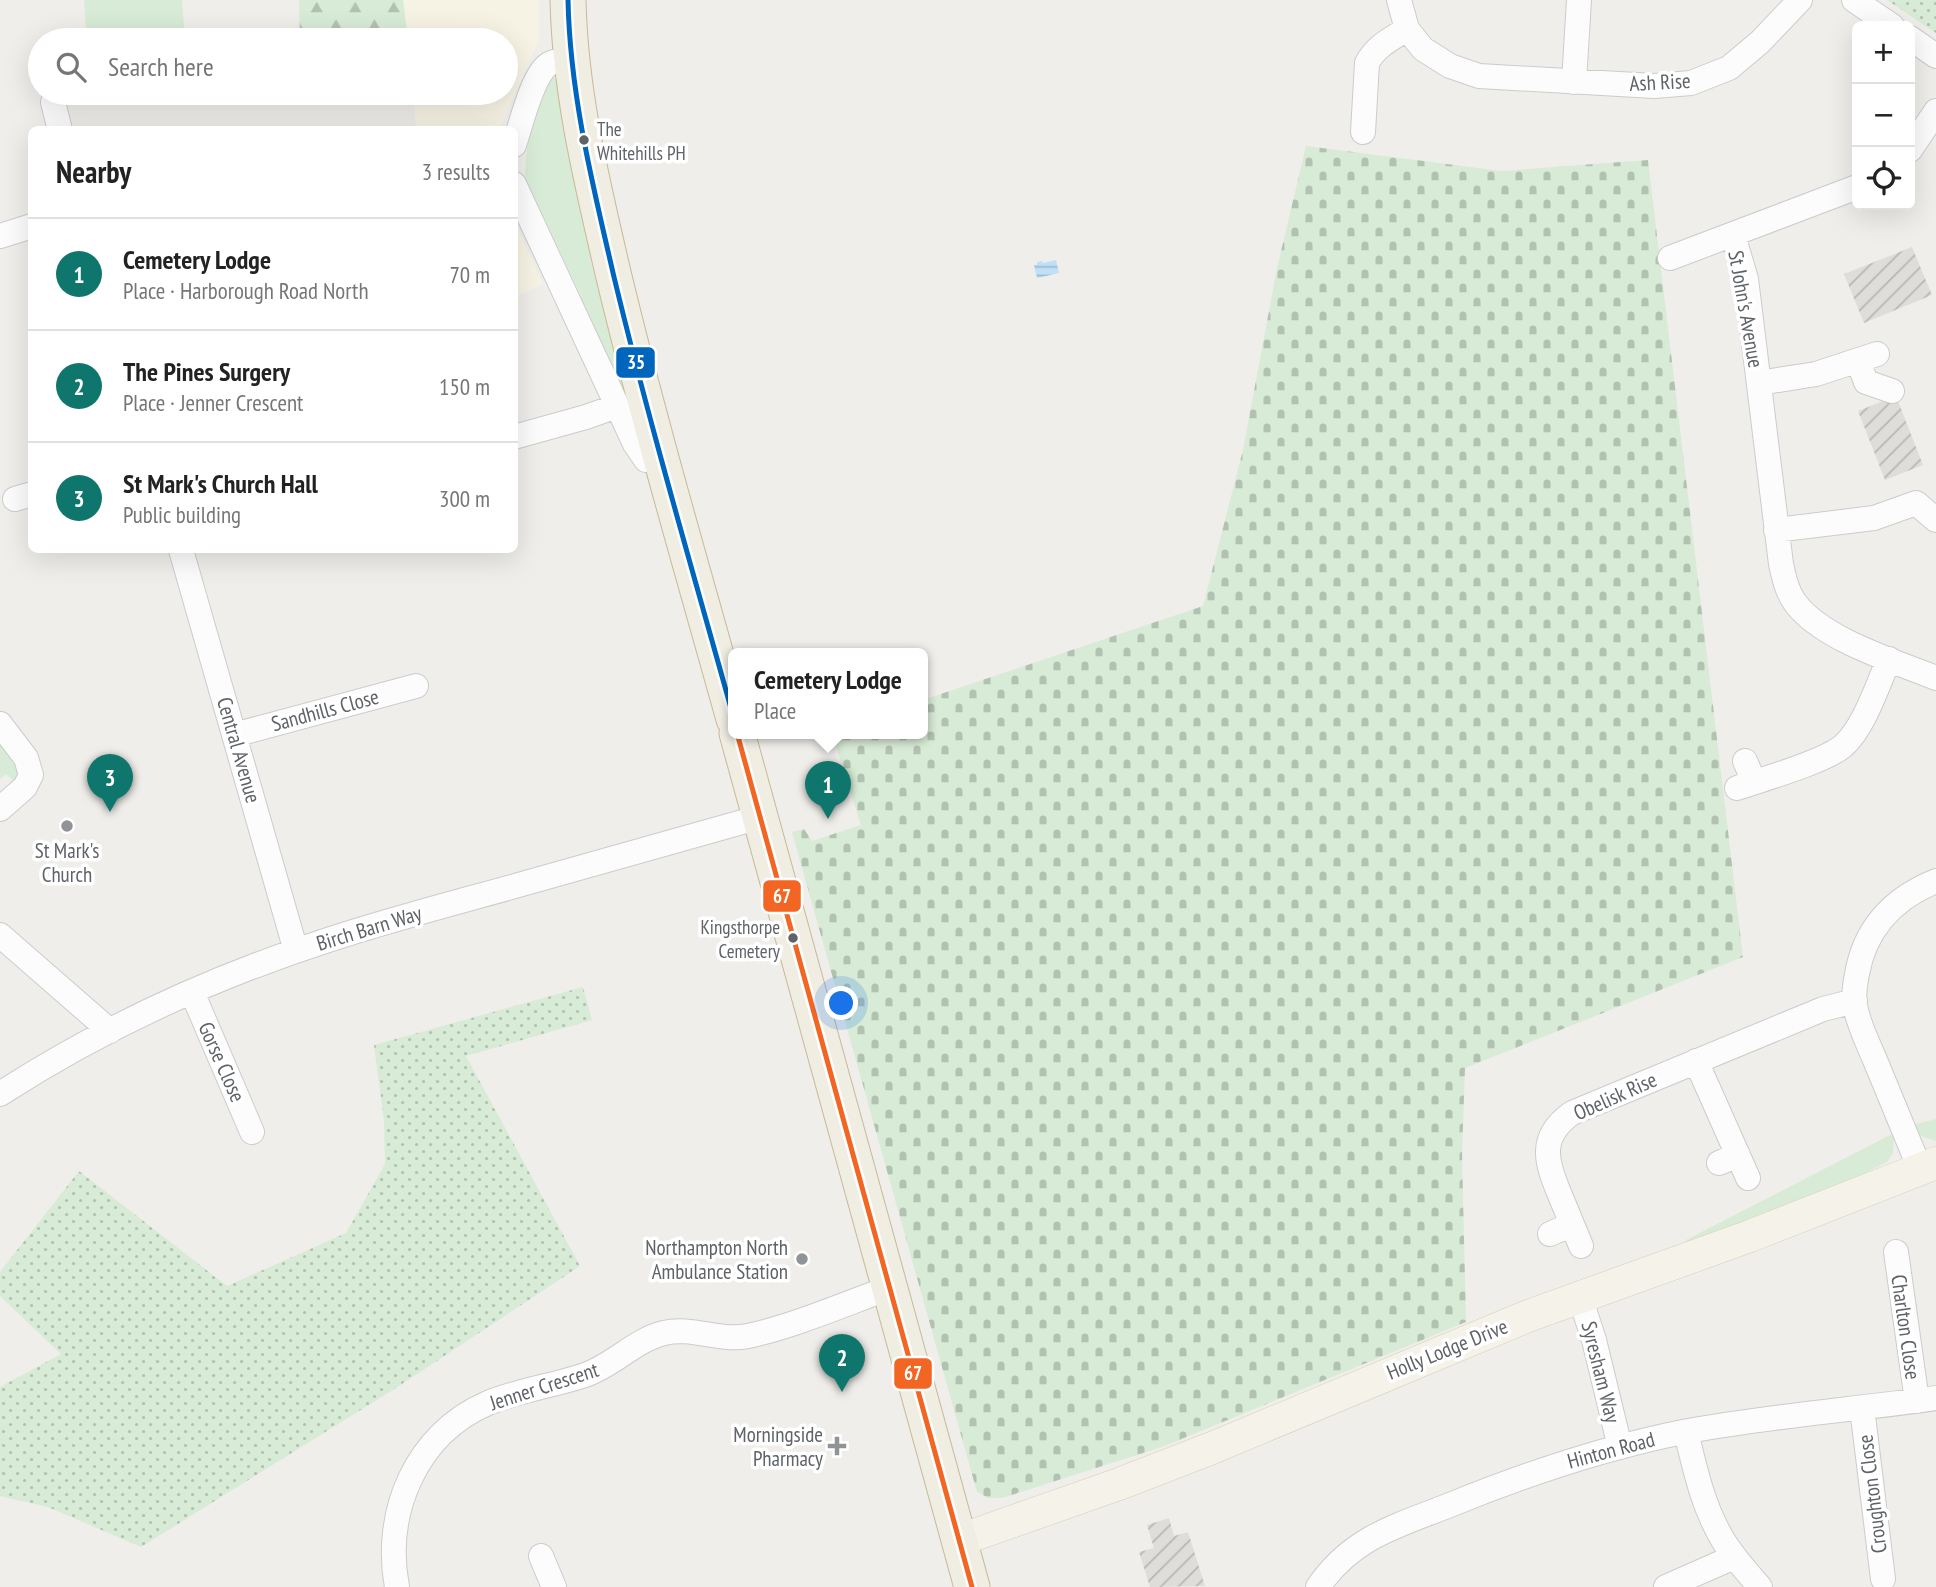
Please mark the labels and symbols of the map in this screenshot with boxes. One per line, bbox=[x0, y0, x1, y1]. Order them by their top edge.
street label: Ash Rise bbox=[1629, 67, 1691, 97]
place label: The Whitehills PH bbox=[597, 117, 686, 165]
marker: The Whitehills PH bbox=[577, 133, 591, 147]
street label: St John's Avenue bbox=[1722, 248, 1770, 370]
line badge: 35 bbox=[615, 346, 656, 379]
text: 35 bbox=[627, 350, 645, 374]
street label: Sandhills Close bbox=[268, 683, 382, 737]
street label: Central Avenue bbox=[211, 694, 267, 806]
pin: 3 bbox=[87, 754, 133, 812]
pin: 1 bbox=[805, 761, 851, 819]
marker: St Mark's Church bbox=[59, 818, 75, 834]
place label: St Mark's Church bbox=[35, 837, 99, 888]
line badge: 67 bbox=[762, 879, 802, 913]
text: 67 bbox=[773, 884, 791, 908]
street label: Birch Barn Way bbox=[313, 899, 425, 957]
place label: Kingsthorpe Cemetery bbox=[700, 915, 781, 963]
marker: Kingsthorpe Cemetery bbox=[786, 931, 800, 945]
your location bbox=[824, 986, 858, 1020]
street label: Gorse Close bbox=[192, 1018, 252, 1106]
street label: Obelisk Rise bbox=[1569, 1066, 1661, 1126]
place label: Northampton North Ambulance Station bbox=[645, 1234, 788, 1285]
marker: Northampton North Ambulance Station bbox=[794, 1251, 810, 1267]
street label: Charlton Close bbox=[1885, 1273, 1927, 1381]
street label: Holly Lodge Drive bbox=[1383, 1312, 1511, 1386]
street label: Syresham Way bbox=[1575, 1319, 1627, 1426]
pin: 2 bbox=[819, 1334, 865, 1392]
street label: Jenner Crescent bbox=[485, 1356, 602, 1417]
line badge: 67 bbox=[893, 1357, 933, 1390]
text: 67 bbox=[904, 1361, 922, 1385]
place label: Morningside Pharmacy bbox=[733, 1421, 823, 1472]
street label: Hinton Road bbox=[1564, 1425, 1658, 1475]
street label: Croughton Close bbox=[1851, 1433, 1893, 1555]
marker: Morningside Pharmacy bbox=[829, 1438, 845, 1454]

